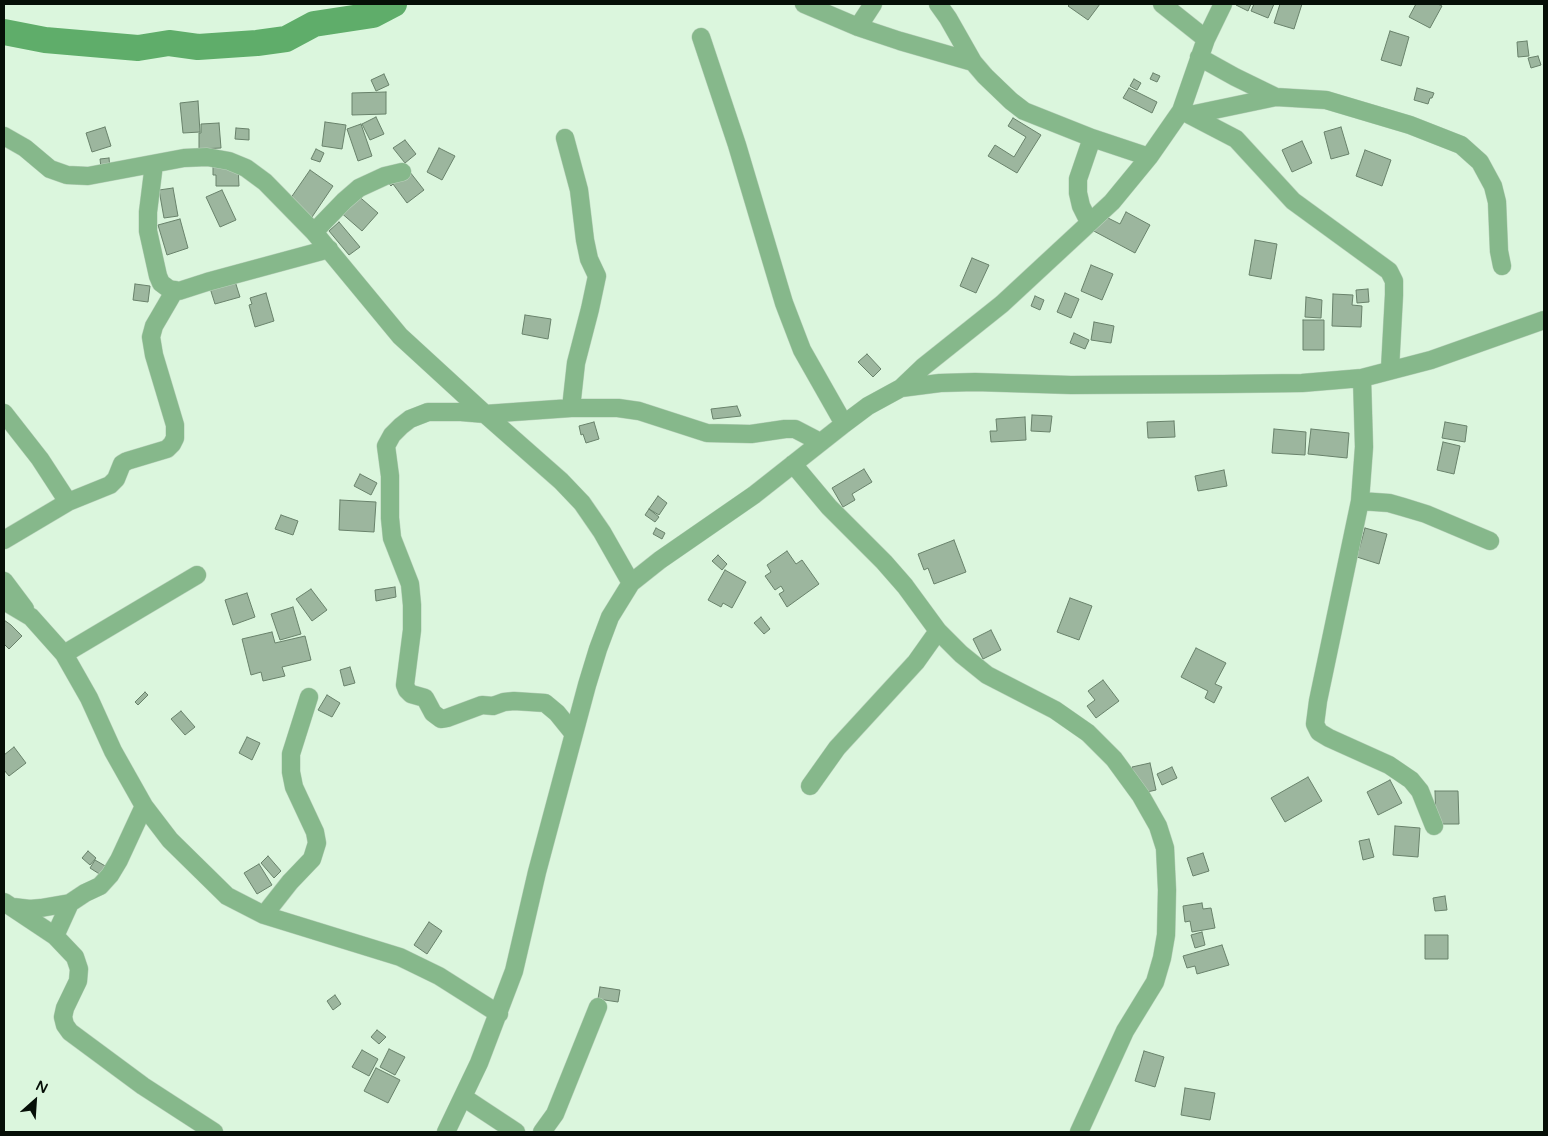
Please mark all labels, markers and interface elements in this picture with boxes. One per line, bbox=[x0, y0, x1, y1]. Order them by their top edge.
north arrow bbox=[10, 1076, 60, 1126]
text: N bbox=[33, 1077, 51, 1097]

